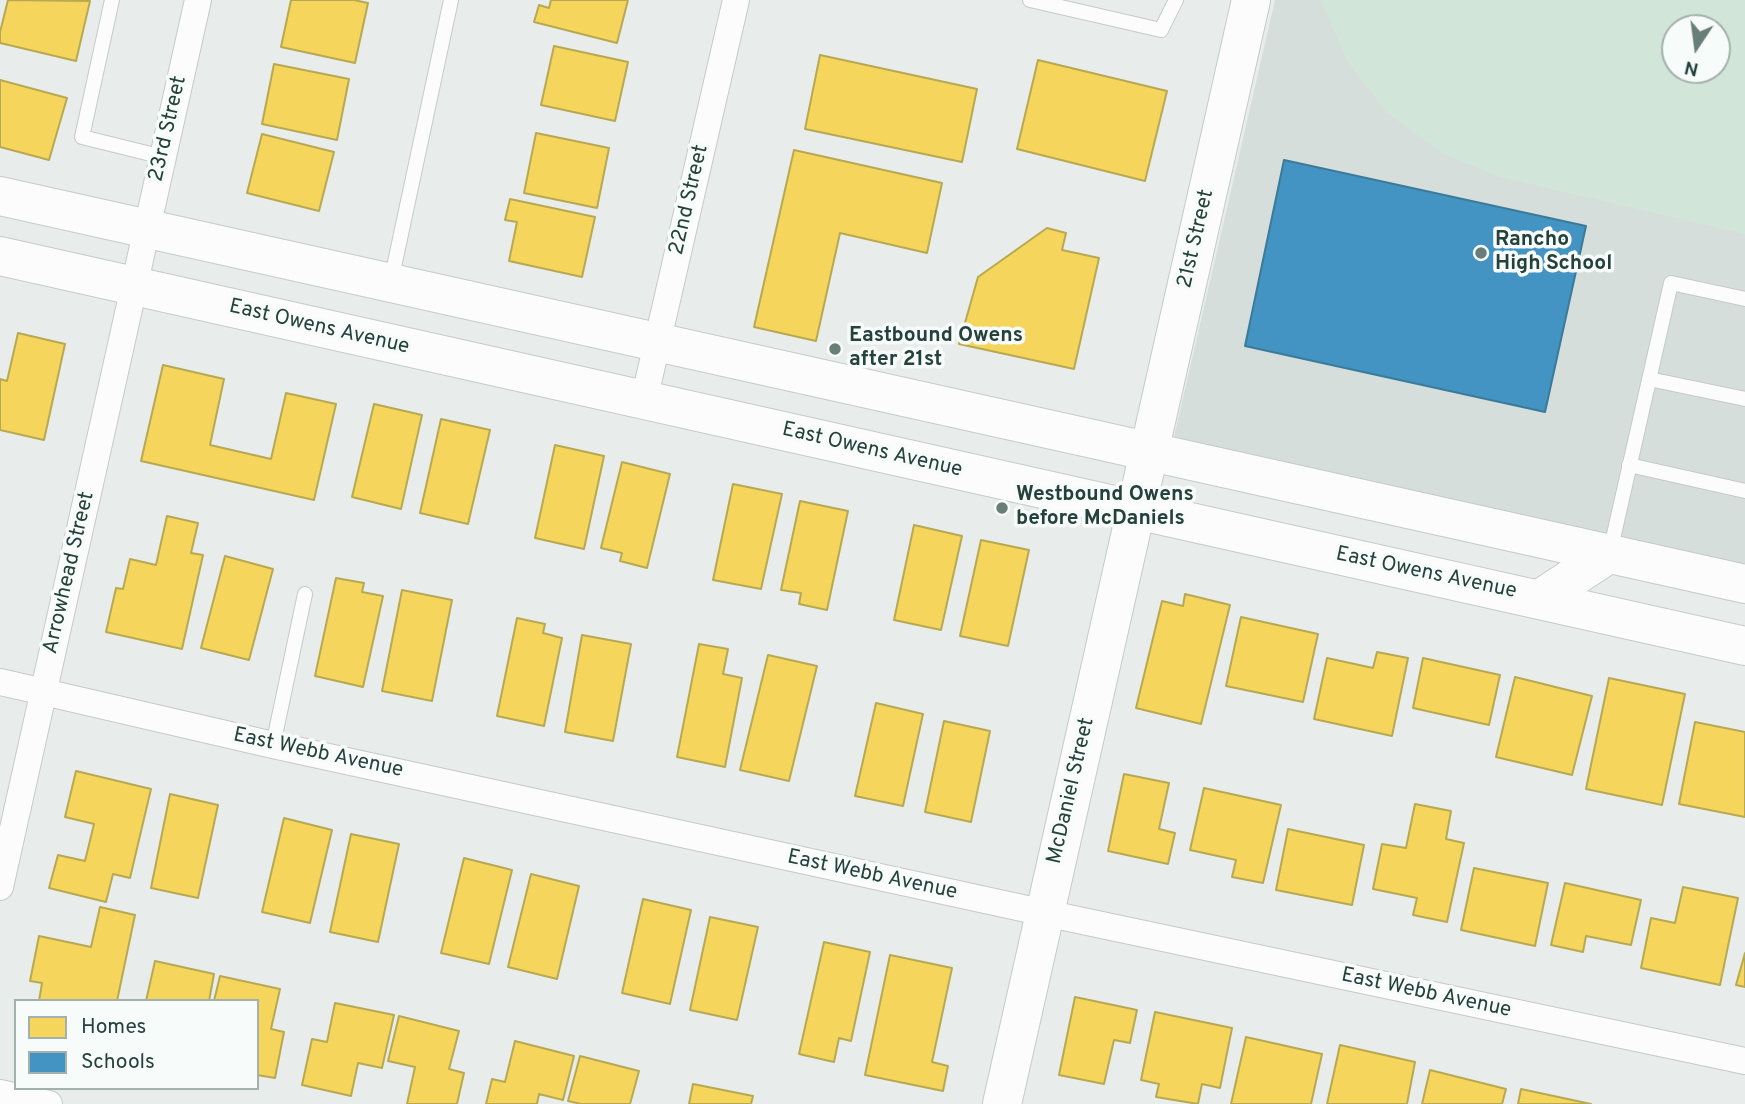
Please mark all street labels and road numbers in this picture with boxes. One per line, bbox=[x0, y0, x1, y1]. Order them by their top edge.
street label: 23rd Street bbox=[145, 74, 193, 184]
street label: 22nd Street bbox=[665, 142, 715, 258]
street label: 21st Street bbox=[1173, 187, 1221, 291]
street label: East Owens Avenue bbox=[226, 295, 412, 361]
street label: East Owens Avenue bbox=[779, 418, 965, 484]
street label: Arrowhead Street bbox=[39, 489, 101, 657]
street label: East Owens Avenue bbox=[1333, 543, 1519, 605]
street label: McDaniel Street bbox=[1043, 715, 1101, 867]
street label: East Webb Avenue bbox=[231, 724, 405, 784]
street label: East Webb Avenue bbox=[785, 846, 959, 906]
street label: East Webb Avenue bbox=[1339, 964, 1513, 1024]

